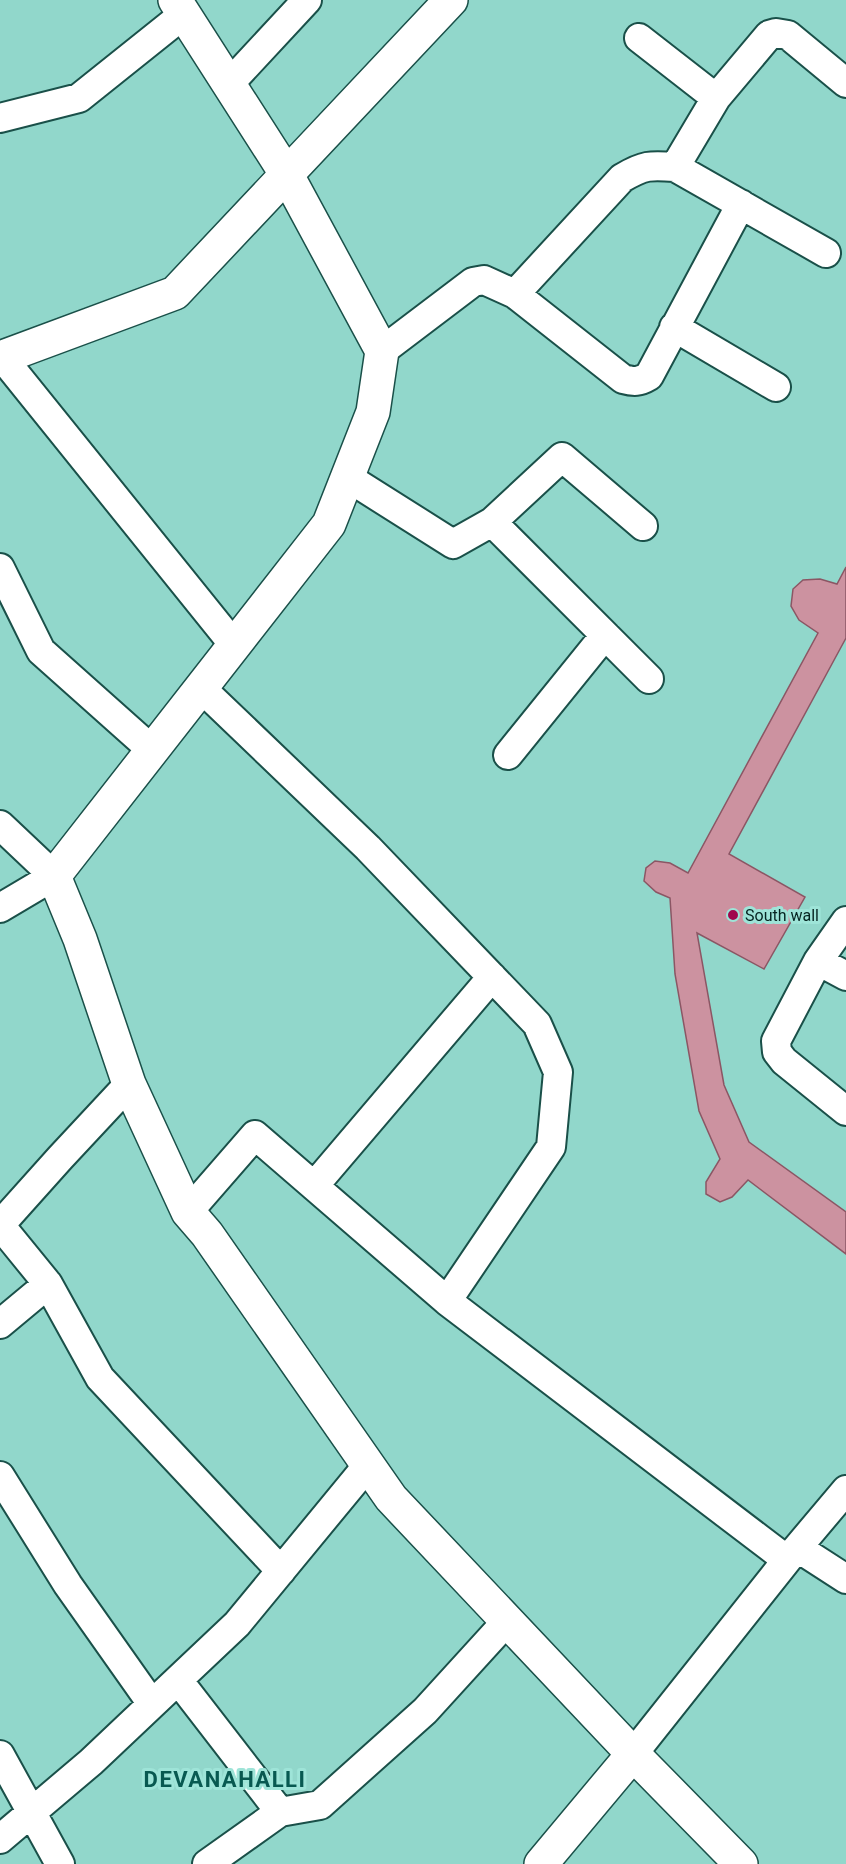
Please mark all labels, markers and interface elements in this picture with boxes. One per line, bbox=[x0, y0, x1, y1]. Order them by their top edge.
place label: South wall bbox=[745, 906, 819, 925]
marker: South wall bbox=[726, 908, 740, 922]
district label: DEVANAHALLI bbox=[144, 1767, 306, 1792]

